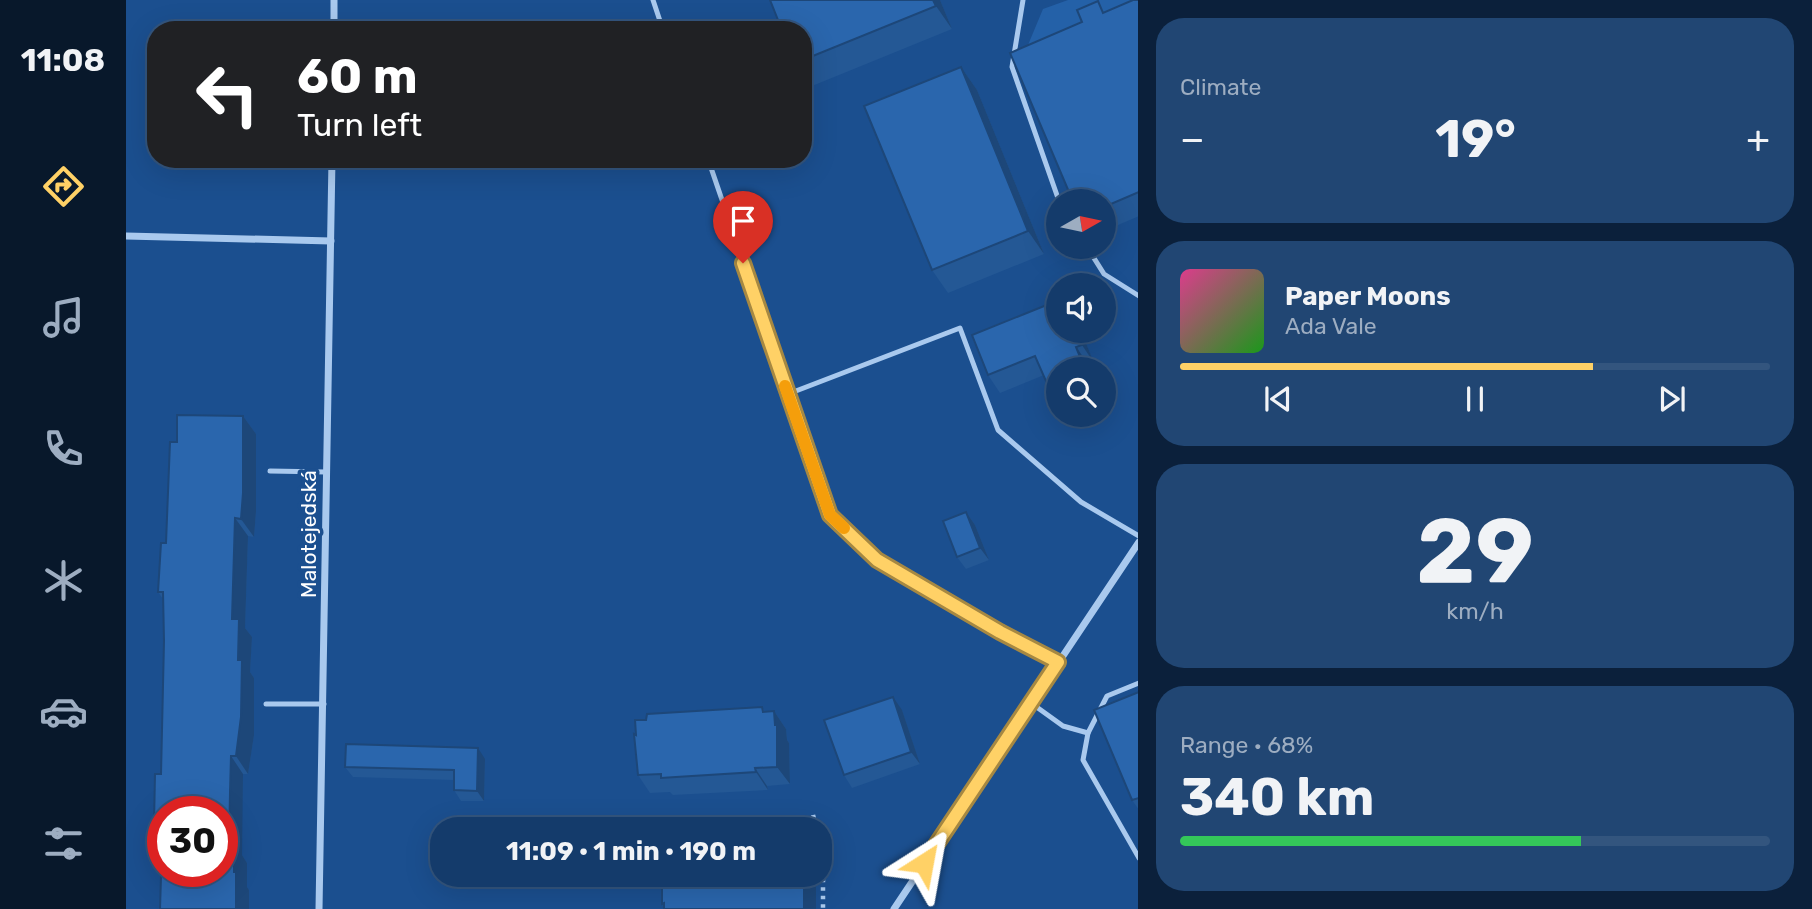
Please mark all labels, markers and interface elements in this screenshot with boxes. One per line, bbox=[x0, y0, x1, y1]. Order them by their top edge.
text: 11:08 bbox=[21, 41, 105, 79]
text: 60 m bbox=[297, 47, 418, 105]
icon: left bbox=[182, 49, 273, 140]
text: Climate bbox=[1180, 73, 1261, 101]
text: Turn left bbox=[297, 106, 422, 144]
text: 19° bbox=[1435, 108, 1516, 170]
text: − bbox=[1180, 116, 1205, 162]
text: + bbox=[1746, 116, 1770, 162]
icon: directions bbox=[39, 162, 88, 211]
north arrow bbox=[1046, 189, 1116, 259]
map controls bbox=[1046, 189, 1116, 427]
pin bbox=[713, 191, 773, 263]
icon: arrive bbox=[724, 202, 762, 240]
button: sound bbox=[1046, 273, 1116, 343]
text: Paper Moons bbox=[1285, 281, 1451, 312]
icon: music bbox=[39, 293, 88, 342]
text: Ada Vale bbox=[1285, 312, 1377, 340]
button: search bbox=[1046, 357, 1116, 427]
icon: previous bbox=[1259, 380, 1297, 418]
icon: pause bbox=[1456, 380, 1494, 418]
icon: next bbox=[1653, 380, 1691, 418]
icon: phone bbox=[39, 424, 88, 473]
street label: Malotejedská bbox=[296, 470, 321, 598]
text: 29 bbox=[1416, 497, 1534, 605]
icon: climate bbox=[39, 556, 88, 605]
text: km/h bbox=[1446, 597, 1504, 625]
icon: car bbox=[39, 687, 88, 736]
text: Range · 68% bbox=[1180, 731, 1313, 759]
text: 340 km bbox=[1180, 766, 1374, 828]
speed limit sign: 30 bbox=[147, 796, 238, 887]
icon: filters bbox=[39, 819, 88, 868]
position arrow bbox=[887, 826, 961, 900]
text: 11:09 · 1 min · 190 m bbox=[506, 836, 756, 867]

